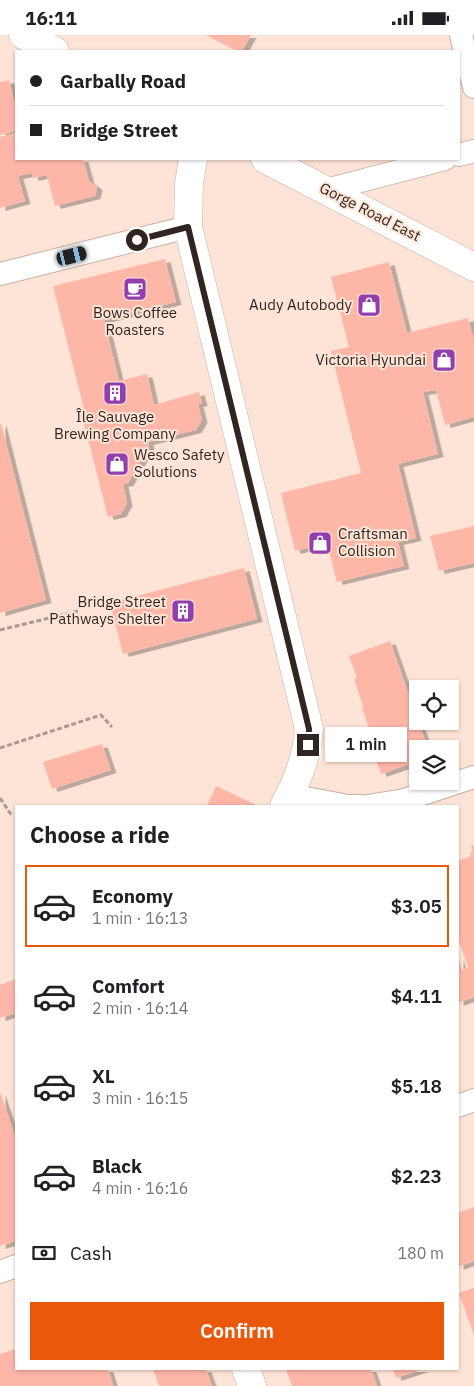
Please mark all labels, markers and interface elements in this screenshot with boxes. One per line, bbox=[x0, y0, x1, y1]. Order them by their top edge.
text: 16:11 bbox=[25, 6, 77, 30]
text: Garbally Road bbox=[60, 69, 186, 93]
text: Bridge Street bbox=[60, 118, 178, 142]
street label: Gorge Road East bbox=[317, 178, 424, 245]
route start bbox=[126, 229, 148, 251]
car bbox=[55, 245, 88, 267]
cafe icon: Bows Coffee Roasters bbox=[122, 276, 148, 302]
shop icon: Audy Autobody bbox=[356, 292, 382, 318]
place label: Audy Autobody bbox=[249, 295, 353, 314]
place label: Bows Coffee Roasters bbox=[93, 303, 177, 339]
shop icon: Victoria Hyundai bbox=[431, 347, 457, 373]
place label: Victoria Hyundai bbox=[316, 350, 426, 369]
building icon: Île Sauvage Brewing Company bbox=[102, 380, 128, 406]
place label: Île Sauvage Brewing Company bbox=[54, 407, 177, 443]
place label: Wesco Safety Solutions bbox=[134, 445, 225, 481]
shop icon: Wesco Safety Solutions bbox=[104, 451, 130, 477]
place label: Craftsman Collision bbox=[338, 524, 408, 560]
shop icon: Craftsman Collision bbox=[307, 530, 333, 556]
place label: Bridge Street Pathways Shelter bbox=[49, 592, 166, 628]
building icon: Bridge Street Pathways Shelter bbox=[170, 598, 196, 624]
map controls bbox=[409, 680, 459, 790]
button: locate bbox=[409, 680, 459, 730]
callout: 1 min bbox=[326, 727, 408, 763]
route end bbox=[297, 734, 319, 756]
text: 1 min bbox=[345, 734, 387, 754]
button: layers bbox=[409, 740, 459, 790]
text: Choose a ride bbox=[30, 820, 170, 849]
icon: car bbox=[32, 884, 77, 929]
text: Economy bbox=[92, 884, 173, 908]
text: $3.05 bbox=[391, 894, 442, 918]
text: 1 min · 16:13 bbox=[92, 908, 188, 928]
icon: car bbox=[32, 974, 77, 1019]
text: Comfort bbox=[92, 974, 165, 998]
text: $4.11 bbox=[391, 984, 442, 1008]
text: 2 min · 16:14 bbox=[92, 998, 188, 1018]
icon: car bbox=[32, 1064, 77, 1109]
text: XL bbox=[92, 1064, 115, 1088]
text: $5.18 bbox=[391, 1074, 442, 1098]
text: 3 min · 16:15 bbox=[92, 1088, 188, 1108]
icon: car bbox=[32, 1154, 77, 1199]
text: Black bbox=[92, 1154, 142, 1178]
text: $2.23 bbox=[391, 1164, 442, 1188]
text: 4 min · 16:16 bbox=[92, 1178, 188, 1198]
icon: cash bbox=[30, 1239, 58, 1267]
text: Cash bbox=[70, 1241, 112, 1265]
text: 180 m bbox=[397, 1243, 444, 1263]
button: Confirm bbox=[30, 1302, 444, 1360]

